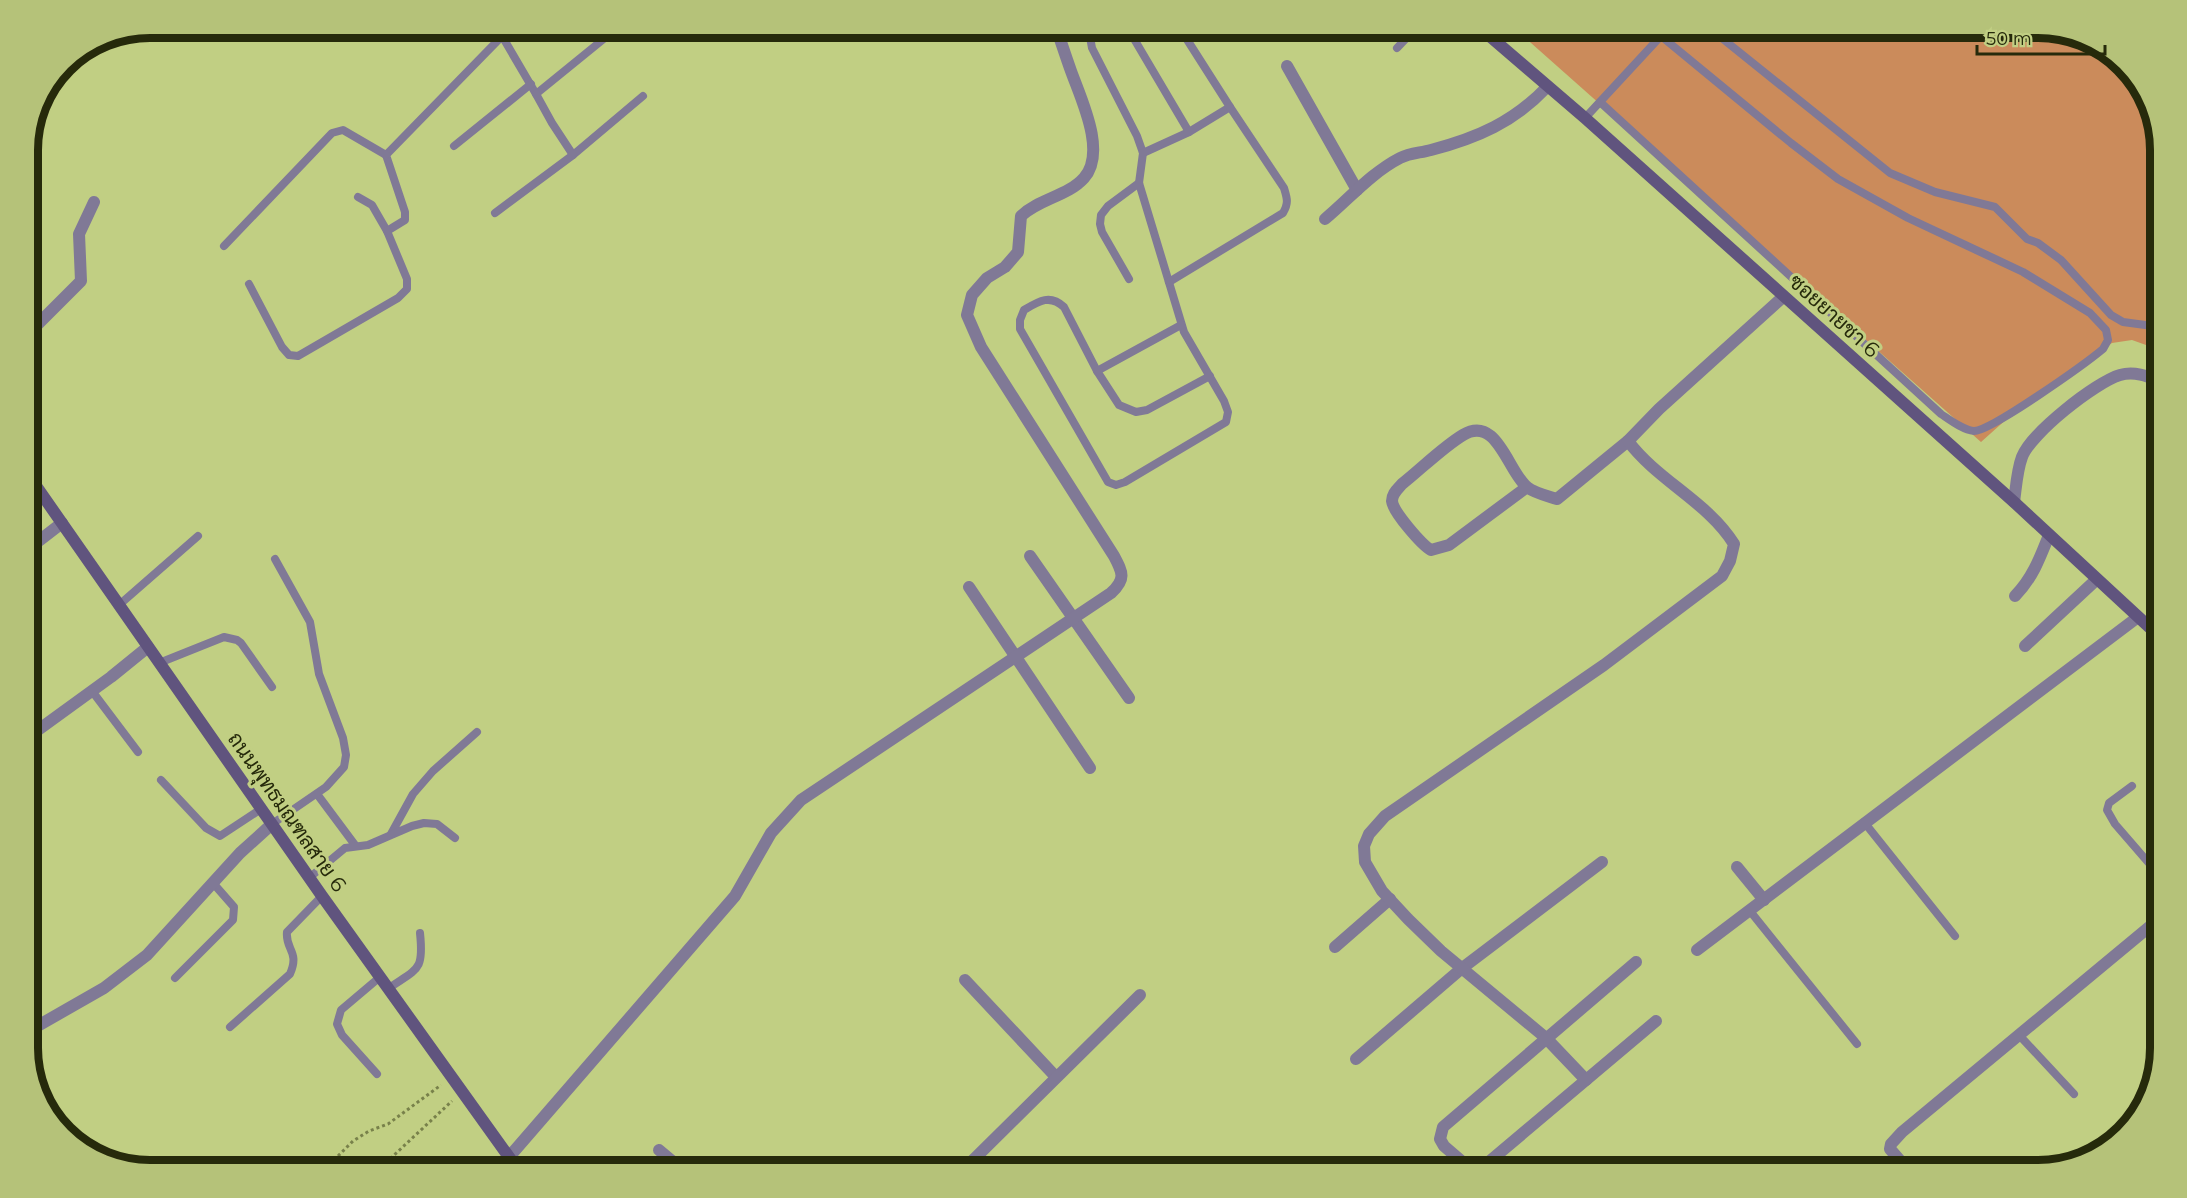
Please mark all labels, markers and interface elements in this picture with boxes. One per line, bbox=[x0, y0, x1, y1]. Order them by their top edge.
scale bar bbox=[1977, 18, 2104, 56]
text: 50 m bbox=[1986, 28, 2032, 50]
street label: ซอยยายชา 6 bbox=[1784, 269, 1885, 363]
street label: ถนนพุทธมณฑลสาย 6 bbox=[221, 727, 352, 898]

